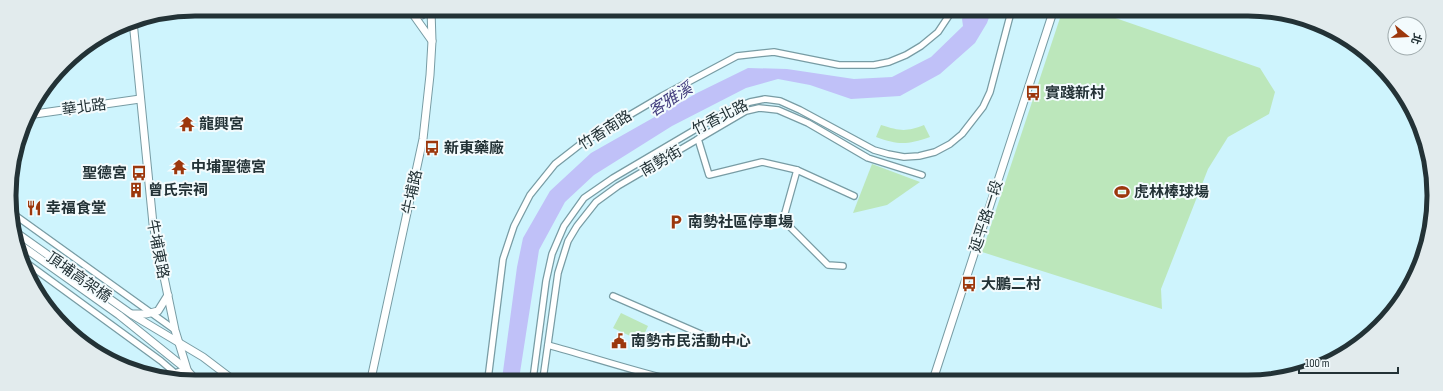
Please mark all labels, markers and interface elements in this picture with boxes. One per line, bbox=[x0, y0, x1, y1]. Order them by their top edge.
north arrow bbox=[1387, 16, 1427, 56]
text: 北 bbox=[1408, 32, 1424, 46]
water label: 客雅溪 bbox=[646, 78, 698, 121]
bus stop icon: 實踐新村 bbox=[1024, 84, 1042, 102]
place label: 實踐新村 bbox=[1045, 84, 1105, 103]
street label: 華北路 bbox=[60, 95, 108, 120]
street label: 竹香北路 bbox=[689, 96, 751, 139]
street label: 竹香南路 bbox=[575, 106, 636, 154]
temple icon: 龍興宮 bbox=[178, 115, 196, 133]
place label: 龍興宮 bbox=[199, 115, 244, 134]
bus stop icon: 新東藥廠 bbox=[423, 139, 441, 157]
place label: 新東藥廠 bbox=[444, 139, 504, 158]
street label: 南勢街 bbox=[637, 142, 685, 181]
temple icon: 中埔聖德宮 bbox=[170, 158, 188, 176]
place label: 中埔聖德宮 bbox=[191, 158, 266, 177]
place label: 聖德宮 bbox=[82, 164, 127, 183]
bus stop icon: 聖德宮 bbox=[130, 164, 148, 182]
street label: 牛埔路 bbox=[399, 168, 426, 216]
street label: 延平路一段 bbox=[966, 178, 1007, 255]
building icon: 曾氏宗祠 bbox=[127, 181, 145, 199]
place label: 曾氏宗祠 bbox=[148, 181, 208, 200]
sports icon: 虎林棒球場 bbox=[1113, 183, 1131, 201]
place label: 虎林棒球場 bbox=[1134, 183, 1209, 202]
restaurant icon: 幸福食堂 bbox=[25, 199, 43, 217]
place label: 幸福食堂 bbox=[46, 199, 106, 218]
parking icon: 南勢社區停車場 bbox=[667, 213, 685, 231]
place label: 南勢社區停車場 bbox=[688, 213, 793, 232]
street label: 牛埔東路 bbox=[142, 218, 173, 280]
street label: 頂埔高架橋 bbox=[43, 248, 115, 307]
bus stop icon: 大鵬二村 bbox=[960, 275, 978, 293]
place label: 大鵬二村 bbox=[981, 275, 1041, 294]
public building icon: 南勢市民活動中心 bbox=[610, 332, 628, 350]
place label: 南勢市民活動中心 bbox=[631, 332, 751, 351]
scale bar bbox=[1299, 349, 1398, 375]
text: 100 m bbox=[1305, 356, 1330, 371]

